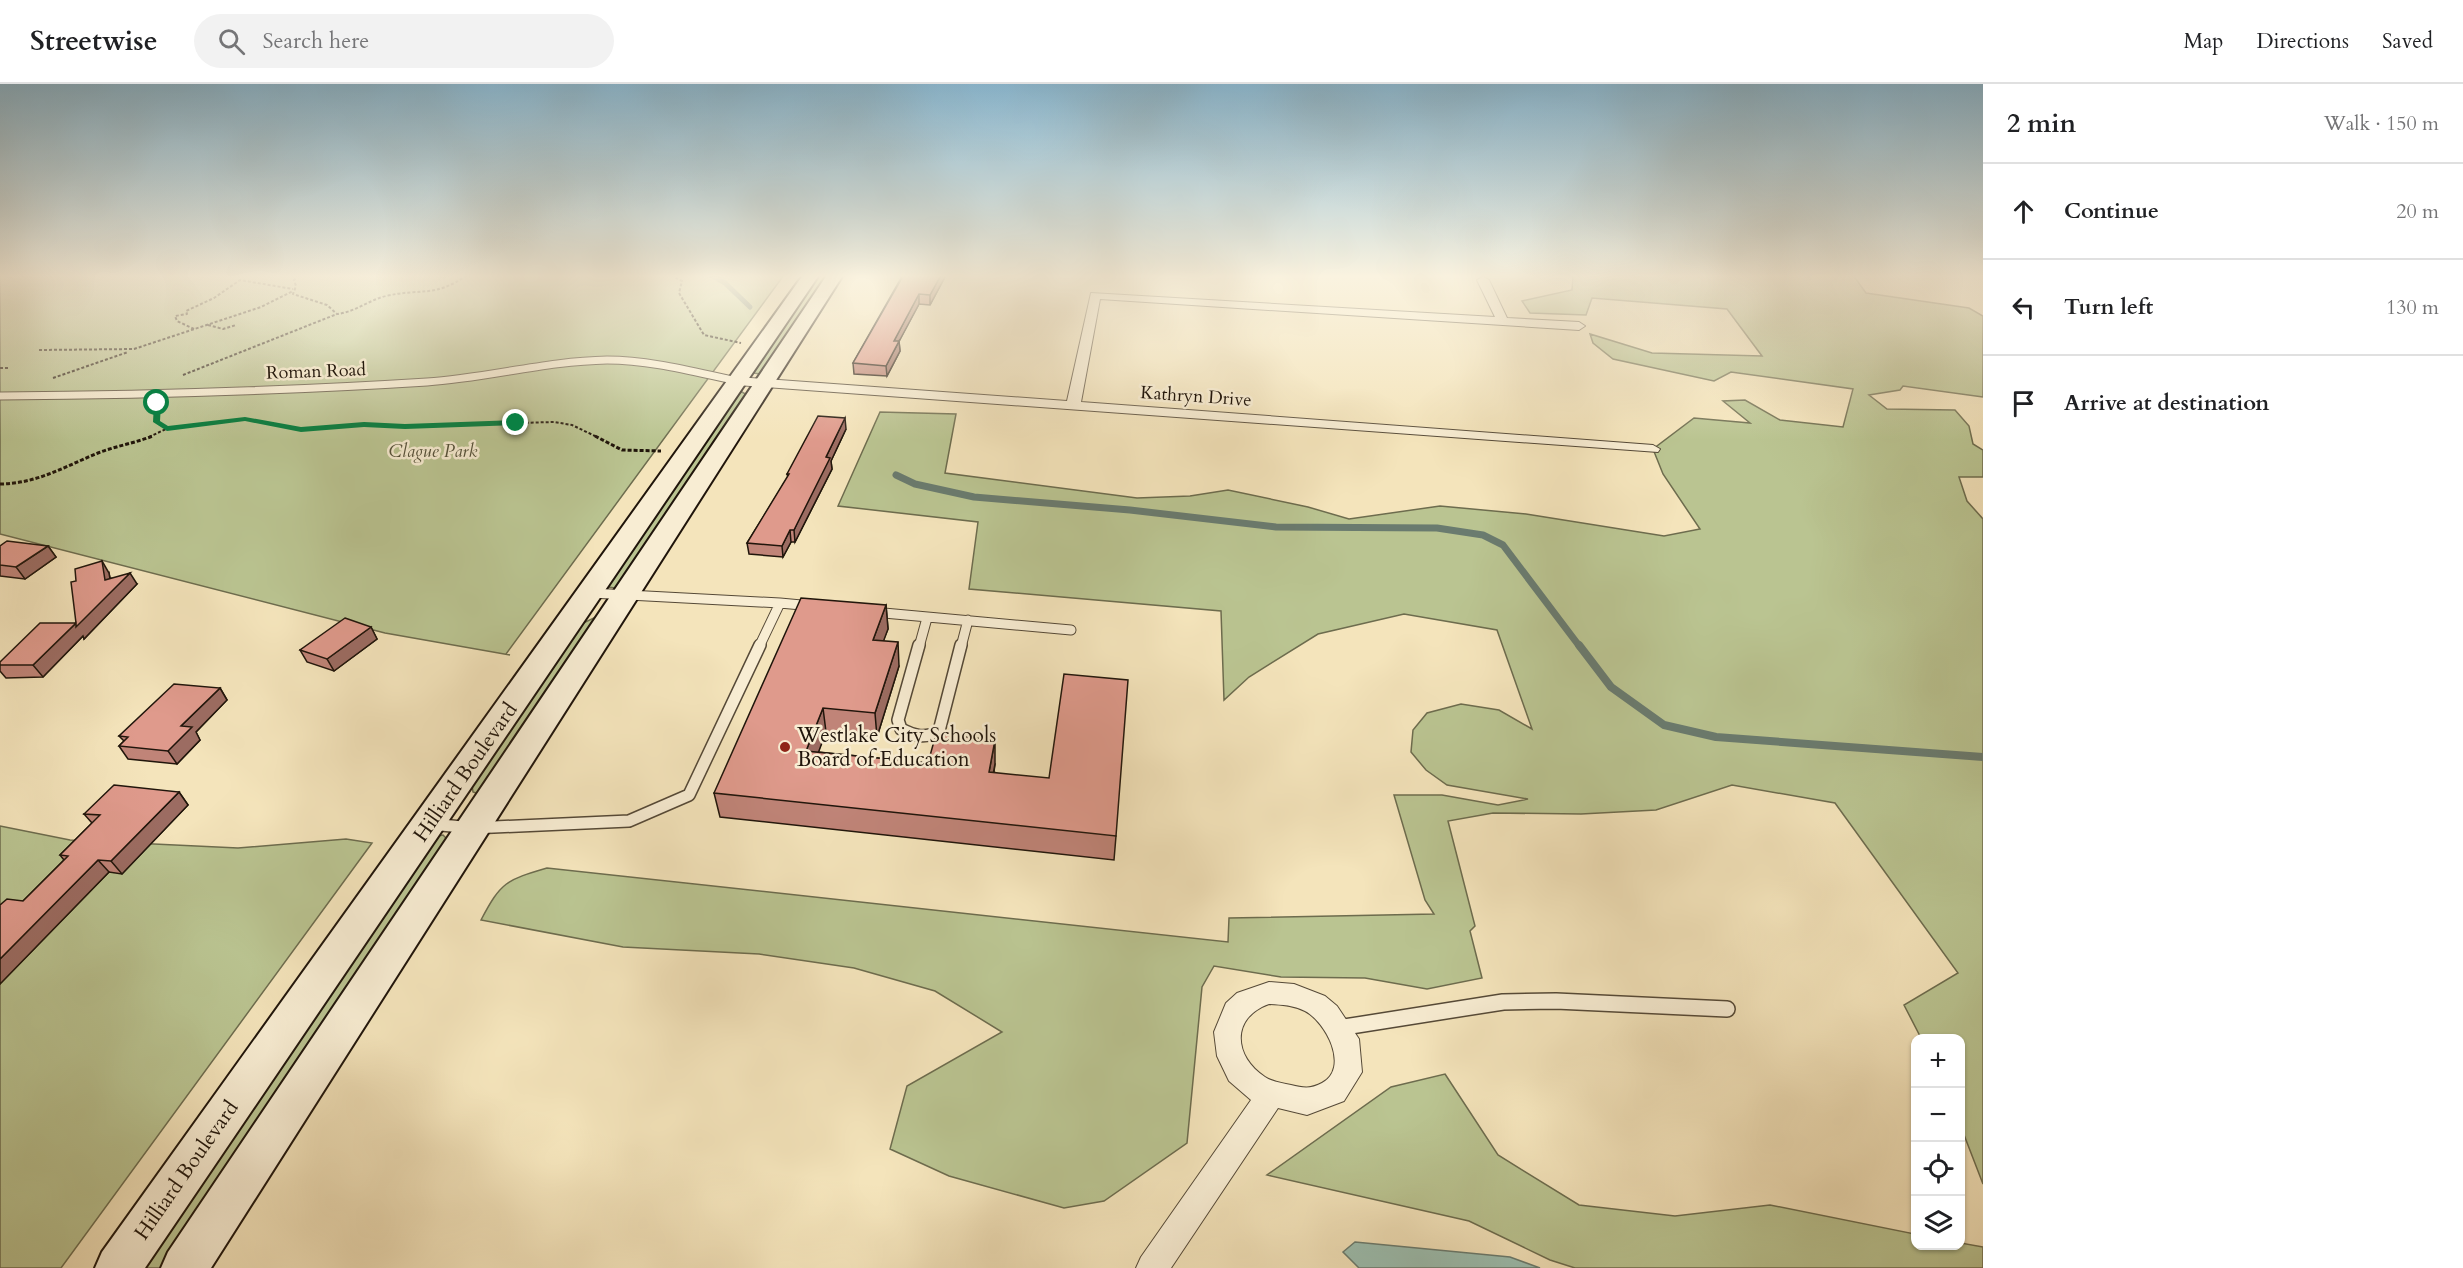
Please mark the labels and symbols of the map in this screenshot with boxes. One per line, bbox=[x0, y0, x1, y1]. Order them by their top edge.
street label: Roman Road bbox=[266, 357, 367, 386]
street label: Kathryn Drive bbox=[1140, 380, 1252, 413]
route start bbox=[143, 389, 169, 415]
route end bbox=[502, 409, 528, 435]
park label: Clague Park bbox=[389, 439, 477, 464]
street label: Hilliard Boulevard bbox=[406, 697, 524, 848]
place label: Westlake City Schools Board of Education bbox=[796, 721, 996, 774]
marker: Westlake City Schools Board of Education bbox=[778, 740, 792, 754]
street label: Hilliard Boulevard bbox=[127, 1095, 245, 1246]

